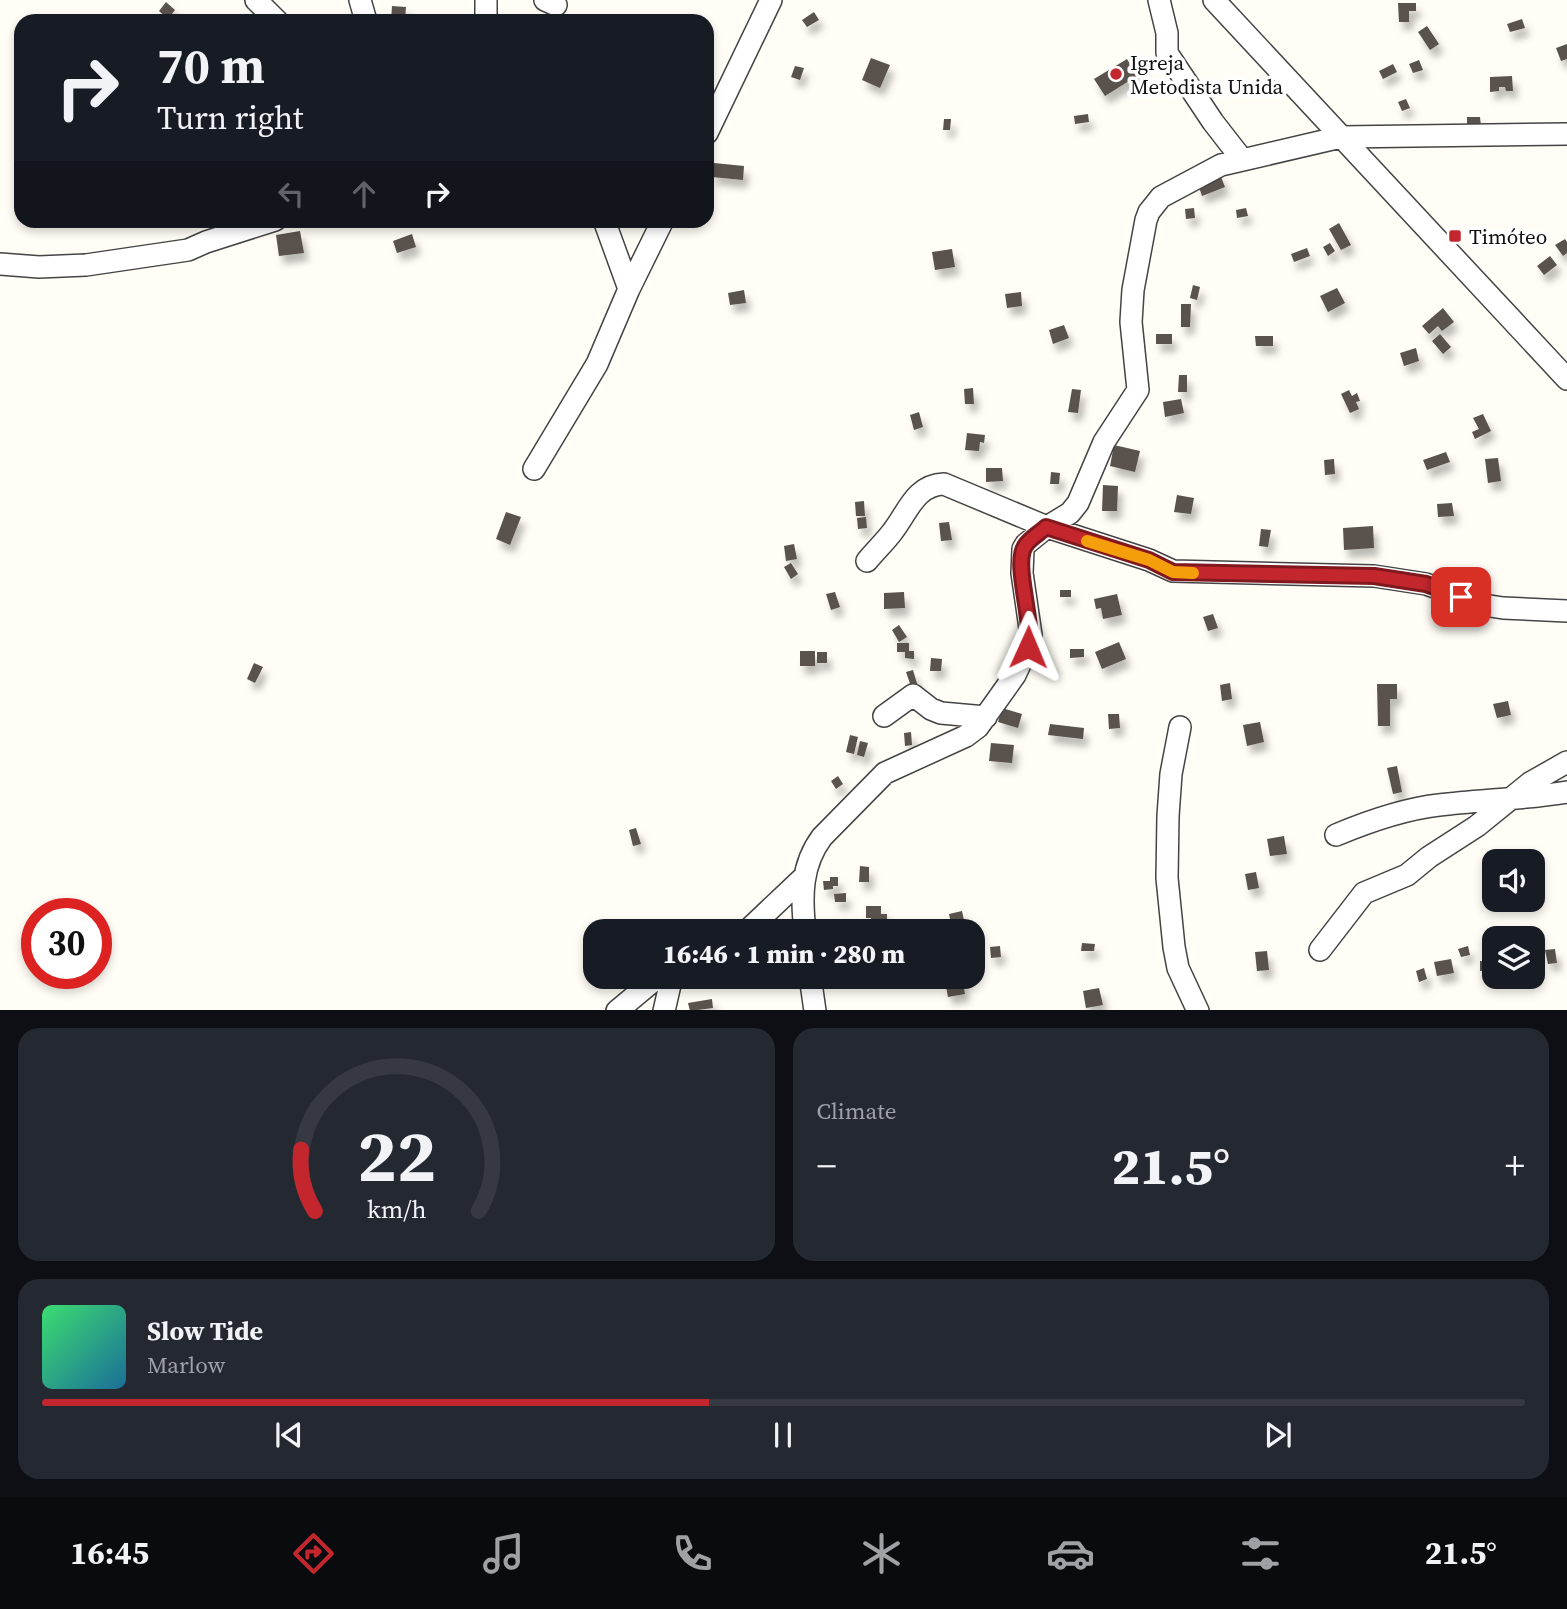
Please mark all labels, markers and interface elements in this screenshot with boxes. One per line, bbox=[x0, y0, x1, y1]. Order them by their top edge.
text: 70 m bbox=[157, 32, 265, 99]
icon: right bbox=[42, 42, 133, 133]
place label: Igreja Metodista Unida bbox=[1130, 48, 1284, 101]
marker: Igreja Metodista Unida bbox=[1108, 66, 1124, 82]
text: Turn right bbox=[157, 96, 303, 140]
icon: left bbox=[272, 175, 310, 213]
icon: ahead bbox=[345, 175, 383, 213]
icon: right bbox=[418, 175, 456, 213]
place label: Timóteo bbox=[1469, 222, 1547, 251]
marker: Timóteo bbox=[1447, 228, 1463, 244]
pin bbox=[1431, 567, 1491, 627]
icon: arrive bbox=[1442, 578, 1480, 616]
position arrow bbox=[991, 610, 1065, 684]
map controls bbox=[1482, 849, 1545, 989]
button: sound bbox=[1482, 849, 1545, 912]
speed limit sign: 30 bbox=[21, 898, 112, 989]
button: layers bbox=[1482, 926, 1545, 989]
text: 16:46 · 1 min · 280 m bbox=[663, 936, 905, 972]
text: Climate bbox=[817, 1095, 896, 1127]
text: 22 bbox=[357, 1106, 436, 1205]
text: 21.5° bbox=[1111, 1130, 1230, 1201]
text: − bbox=[817, 1140, 837, 1192]
text: + bbox=[1505, 1140, 1525, 1192]
text: km/h bbox=[366, 1191, 426, 1225]
text: Slow Tide bbox=[147, 1313, 263, 1349]
text: Marlow bbox=[147, 1349, 225, 1381]
icon: previous bbox=[270, 1416, 308, 1454]
icon: pause bbox=[764, 1416, 802, 1454]
icon: next bbox=[1259, 1416, 1297, 1454]
icon: directions bbox=[289, 1529, 338, 1578]
icon: music bbox=[479, 1529, 528, 1578]
icon: phone bbox=[668, 1529, 717, 1578]
icon: climate bbox=[857, 1529, 906, 1578]
icon: car bbox=[1046, 1529, 1095, 1578]
icon: filters bbox=[1236, 1529, 1285, 1578]
text: 16:45 bbox=[70, 1531, 149, 1575]
text: 21.5° bbox=[1425, 1531, 1497, 1575]

